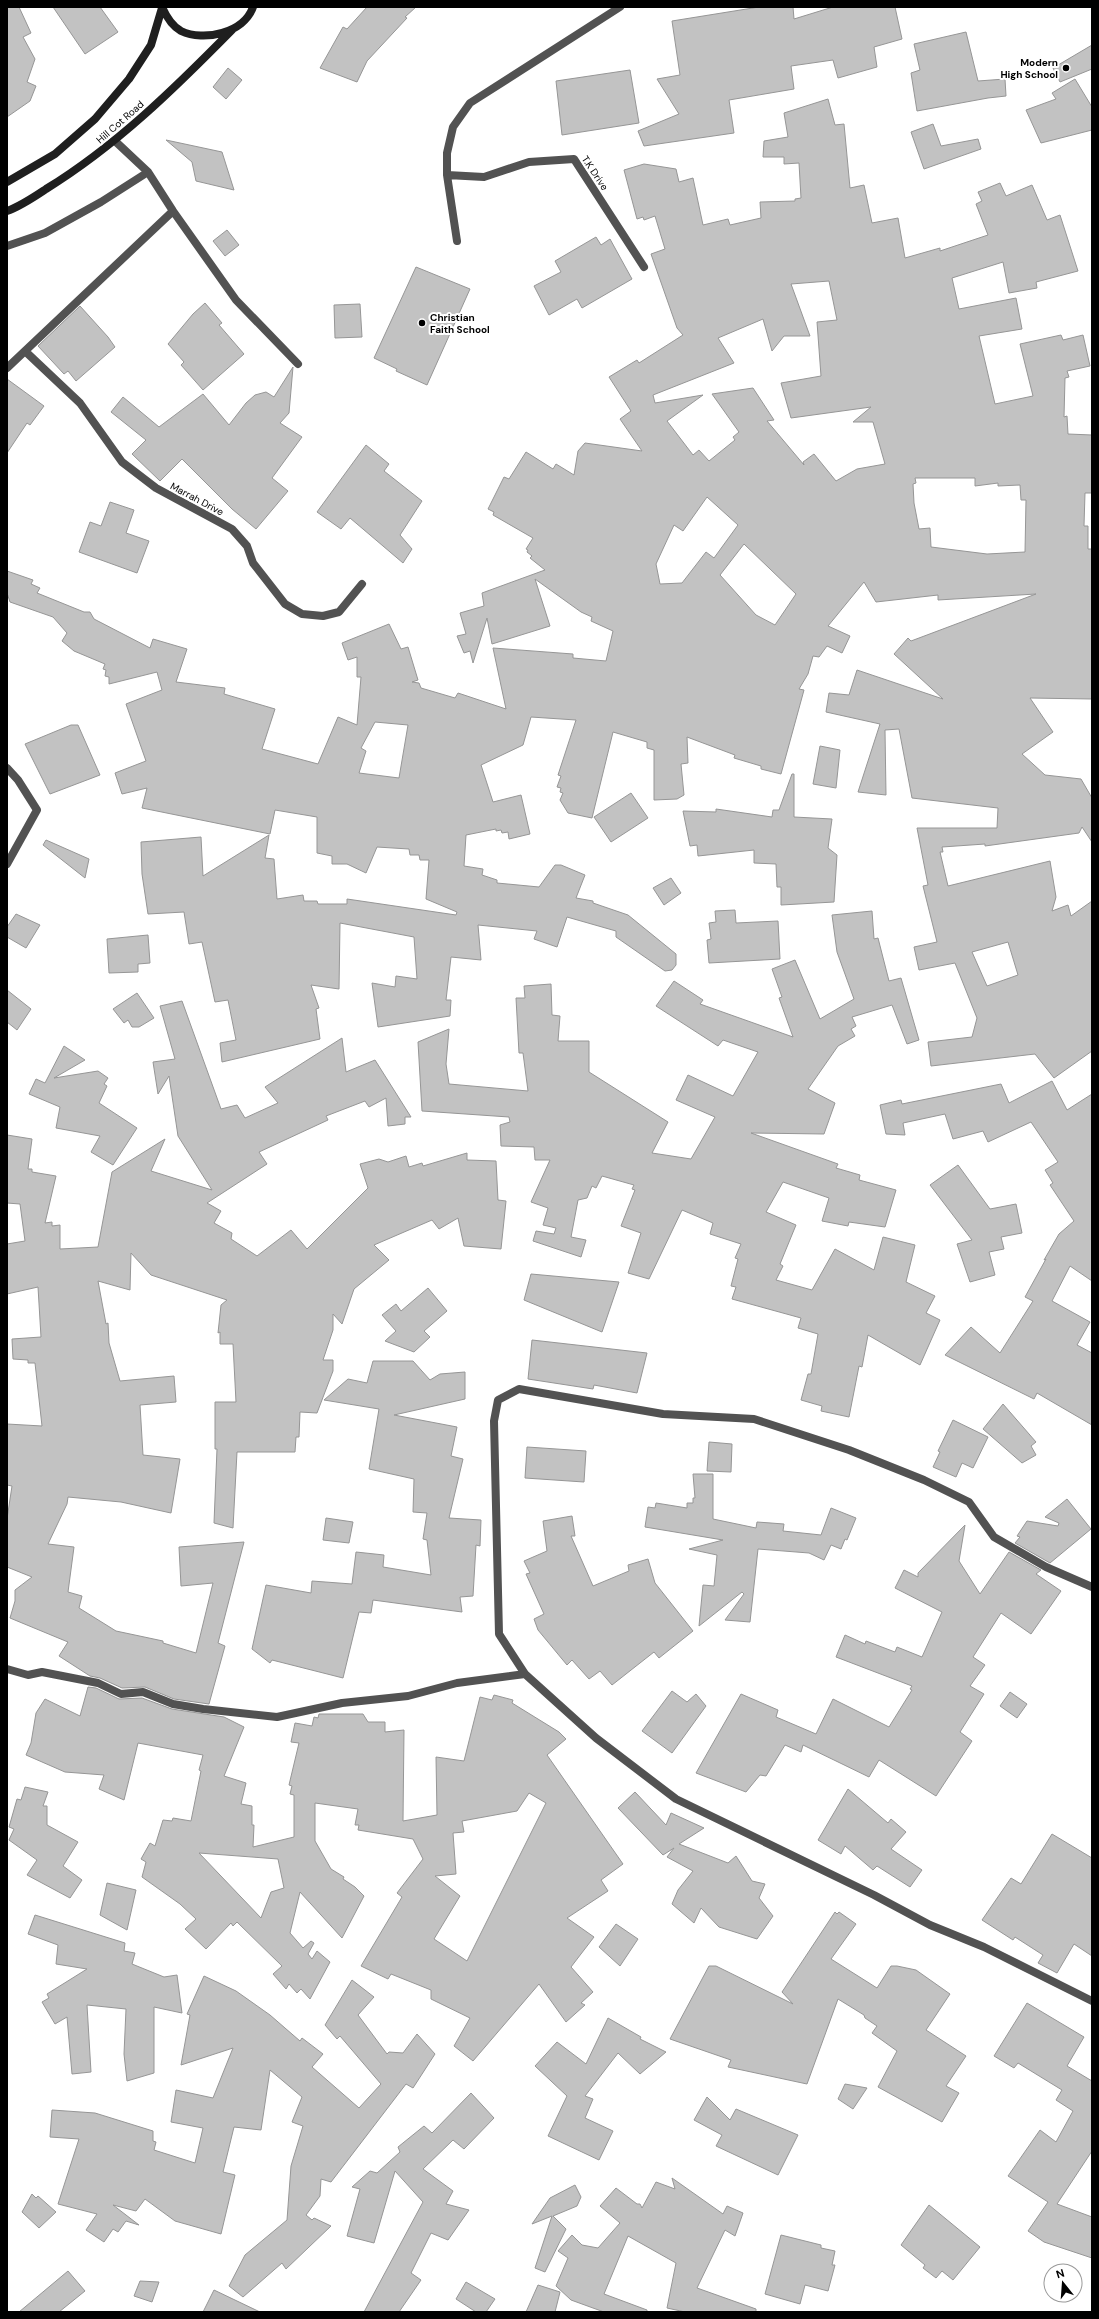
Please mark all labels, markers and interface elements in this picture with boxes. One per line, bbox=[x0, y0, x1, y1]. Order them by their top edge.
place label: Modern High School bbox=[1000, 56, 1058, 81]
marker: Modern High School bbox=[1061, 63, 1071, 73]
street label: Hill Cot Road bbox=[93, 98, 147, 146]
street label: T.K Drive bbox=[579, 153, 611, 193]
place label: Christian Faith School bbox=[430, 311, 490, 336]
marker: Christian Faith School bbox=[417, 318, 427, 328]
street label: Marrah Drive bbox=[168, 479, 226, 519]
north arrow bbox=[1043, 2263, 1083, 2303]
text: N bbox=[1054, 2266, 1066, 2281]

